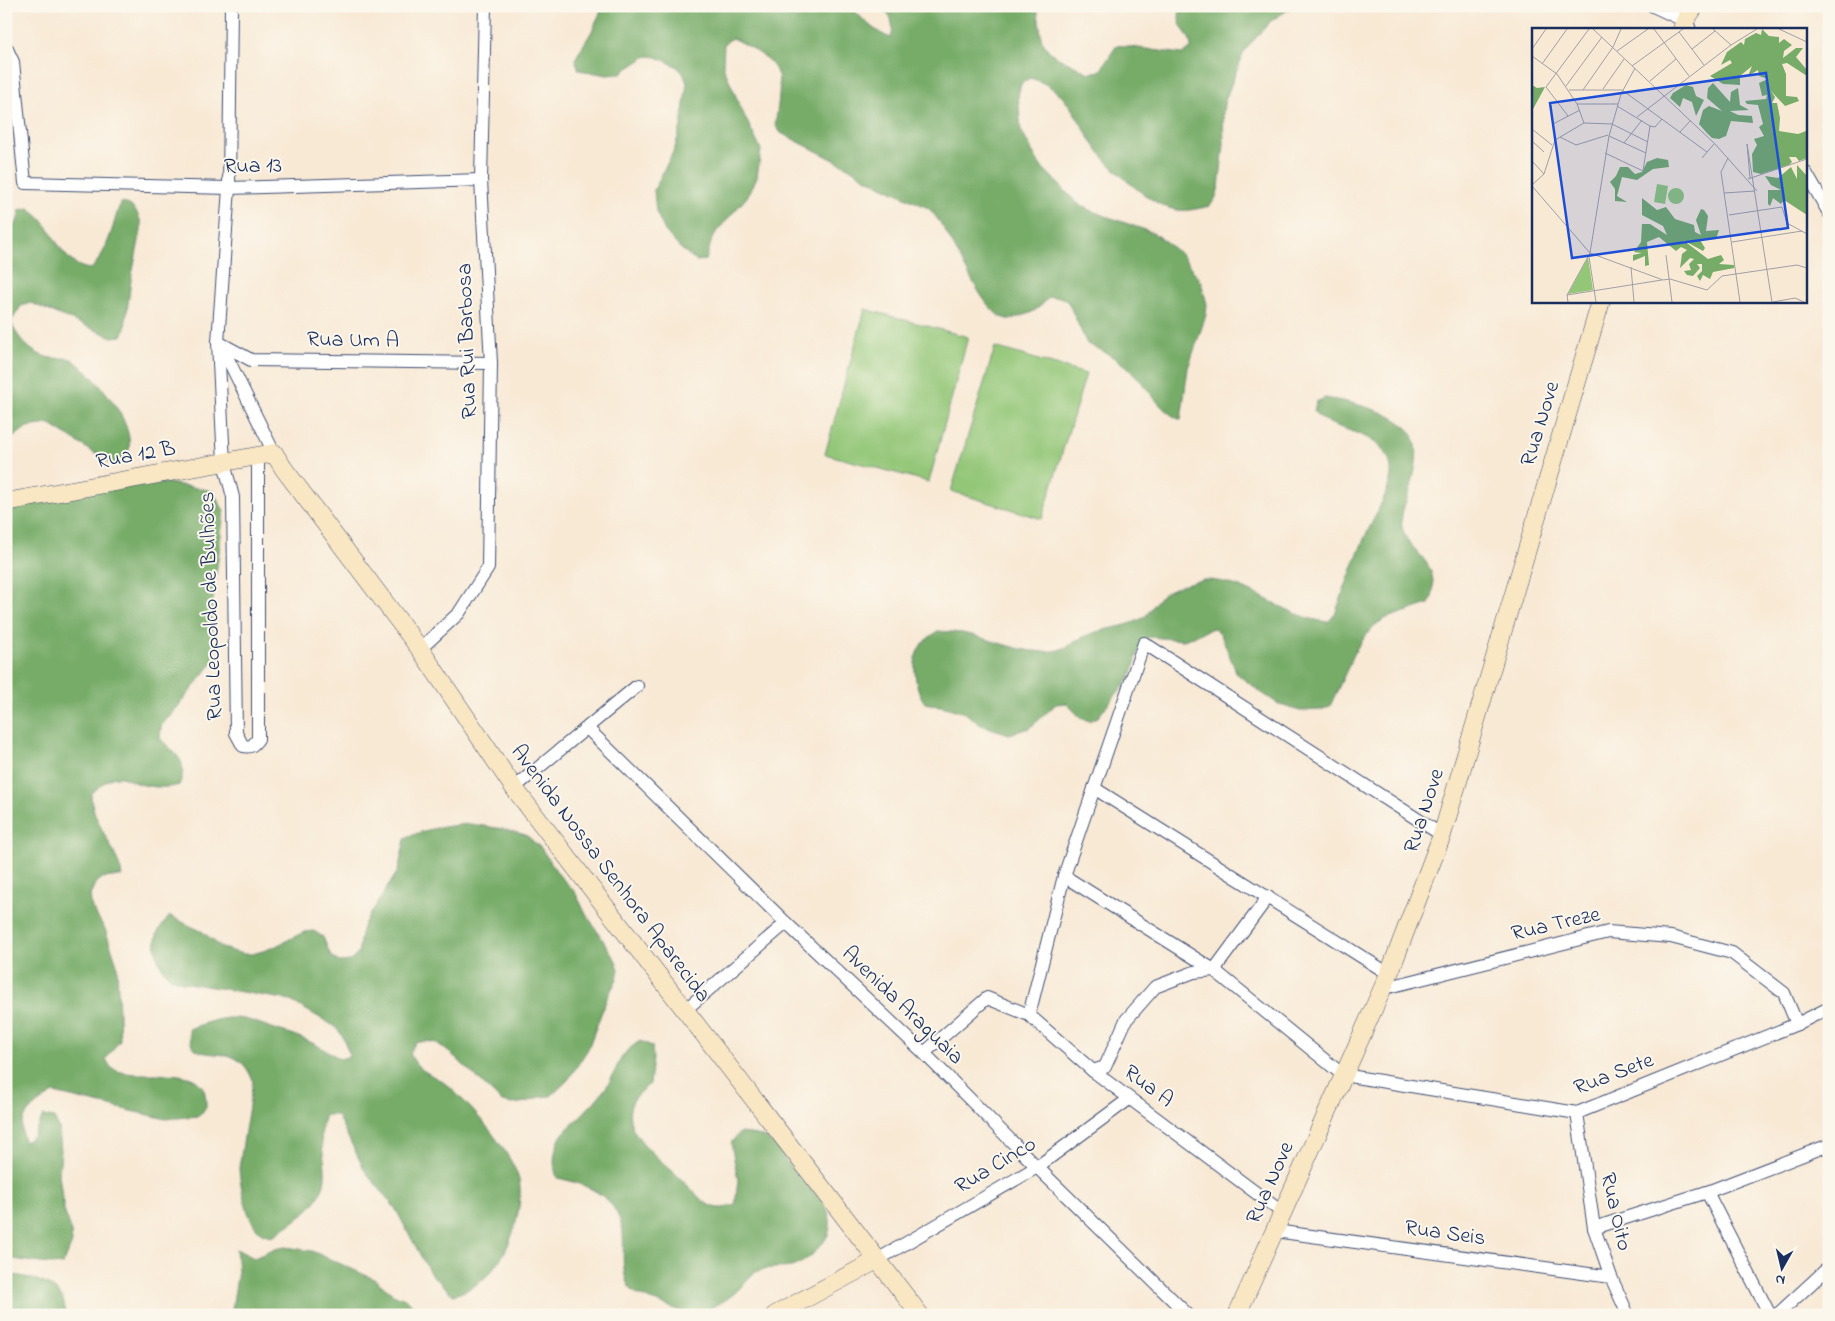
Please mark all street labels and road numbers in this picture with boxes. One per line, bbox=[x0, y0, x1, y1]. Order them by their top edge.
street label: Rua 13 bbox=[224, 150, 282, 184]
street label: Rua Rui Barbosa bbox=[449, 263, 487, 419]
street label: Rua Um A bbox=[307, 324, 399, 358]
street label: Rua Nove bbox=[1513, 377, 1569, 470]
street label: Rua 12 B bbox=[94, 433, 179, 479]
street label: Rua Leopoldo de Bulhões bbox=[192, 491, 232, 721]
street label: Avenida Nossa Senhora Aparecida bbox=[502, 738, 718, 1010]
street label: Rua Nove bbox=[1396, 764, 1454, 857]
street label: Rua Treze bbox=[1508, 899, 1604, 951]
street label: Avenida Araguaia bbox=[833, 939, 970, 1074]
street label: Rua Sete bbox=[1569, 1045, 1659, 1105]
street label: Rua A bbox=[1116, 1057, 1180, 1117]
street label: Rua Cinco bbox=[949, 1129, 1043, 1203]
street label: Rua Nove bbox=[1239, 1136, 1303, 1229]
street label: Rua Oito bbox=[1590, 1170, 1640, 1254]
street label: Rua Seis bbox=[1403, 1213, 1487, 1255]

